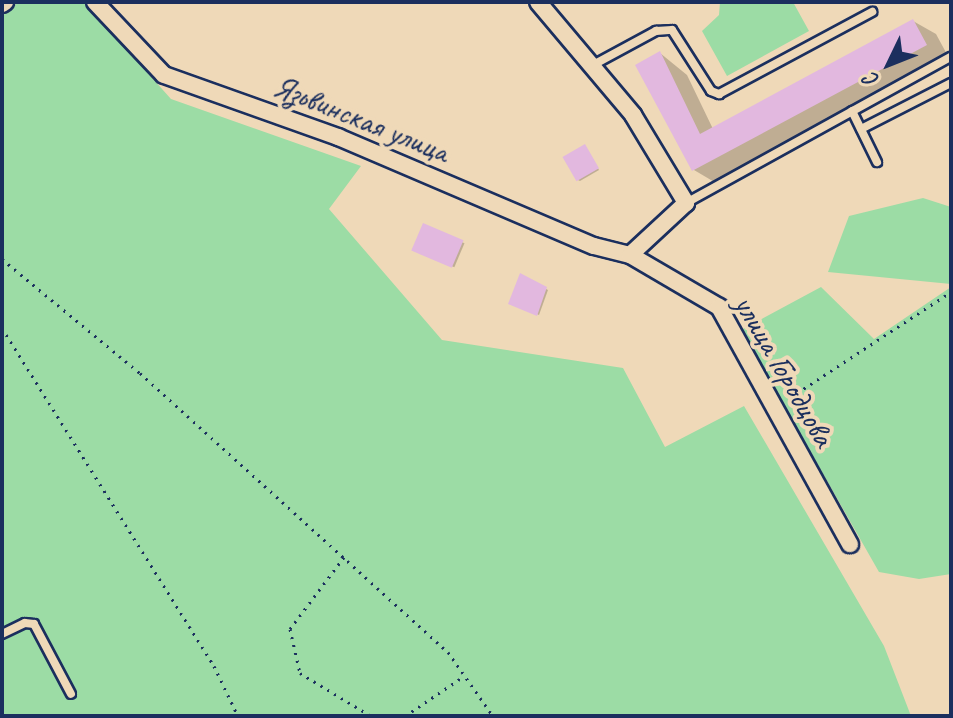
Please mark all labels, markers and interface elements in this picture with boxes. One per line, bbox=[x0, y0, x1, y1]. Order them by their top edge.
north arrow bbox=[849, 24, 929, 104]
street label: Язьвинская улица bbox=[268, 66, 454, 172]
text: С bbox=[858, 67, 885, 94]
street label: улица Городцова bbox=[725, 289, 843, 453]

